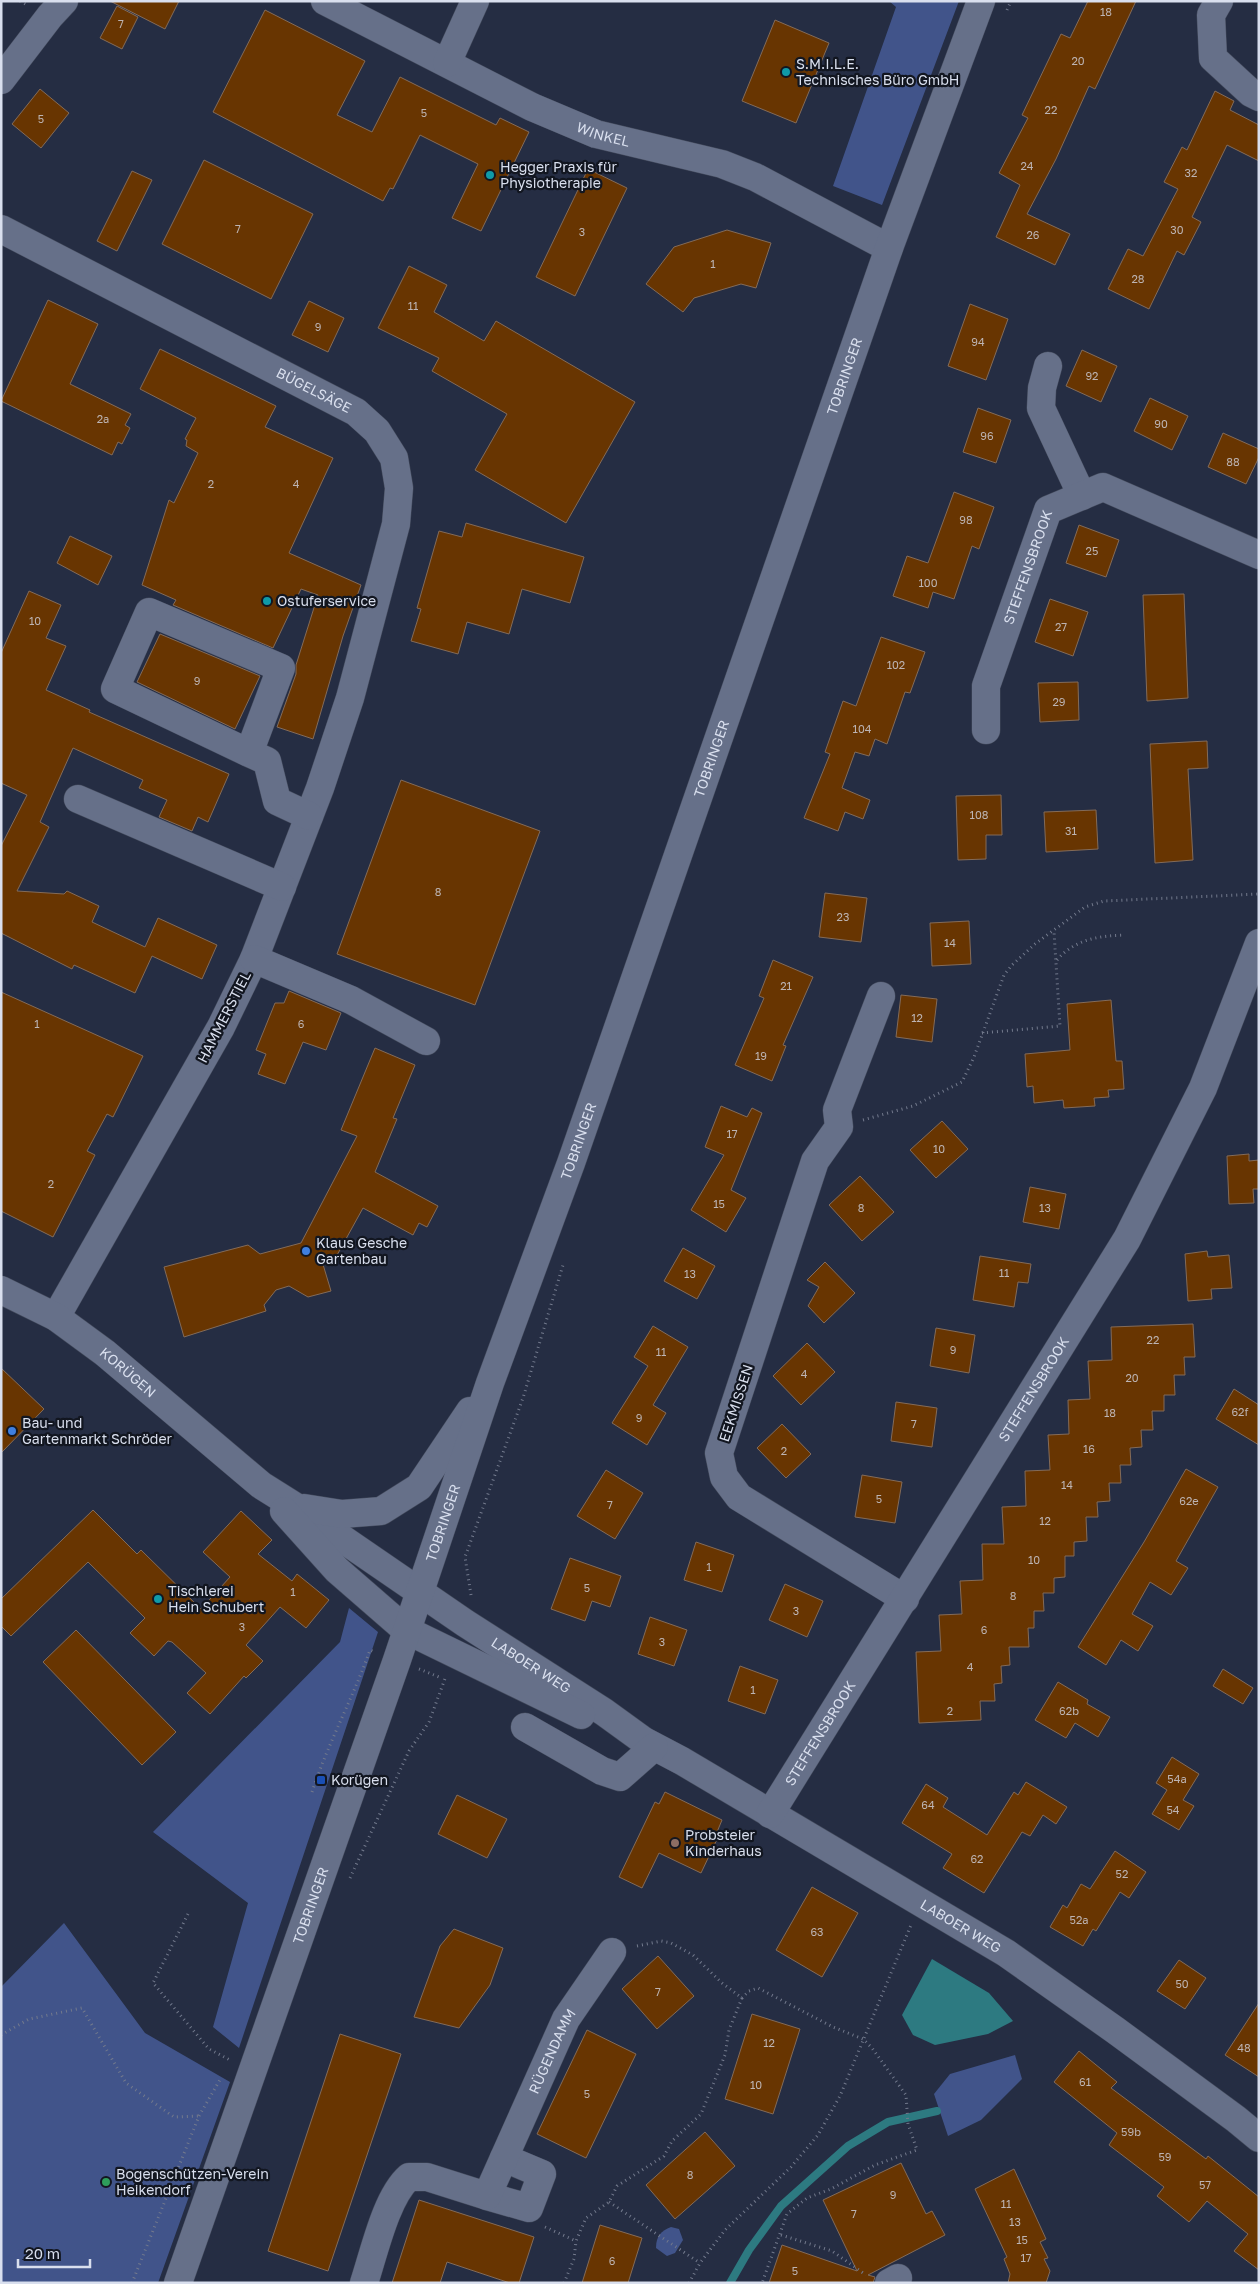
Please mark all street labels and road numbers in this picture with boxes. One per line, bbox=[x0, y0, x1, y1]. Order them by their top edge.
street label: WINKEL bbox=[574, 118, 631, 150]
street label: TOBRINGER bbox=[823, 335, 865, 417]
street label: BÜGELSÄGE bbox=[274, 363, 354, 416]
street label: STEFFENSBROOK bbox=[999, 507, 1055, 627]
street label: TOBRINGER bbox=[690, 718, 732, 799]
street label: HAMMERSTIEL bbox=[193, 968, 254, 1065]
street label: TOBRINGER bbox=[557, 1100, 599, 1182]
street label: STEFFENSBROOK bbox=[994, 1333, 1072, 1445]
street label: KORÜGEN bbox=[97, 1343, 160, 1401]
street label: EEKMISSEN bbox=[715, 1362, 756, 1444]
street label: TOBRINGER bbox=[422, 1482, 463, 1564]
street label: LABOER WEG bbox=[488, 1633, 574, 1697]
street label: STEFFENSBROOK bbox=[781, 1677, 859, 1789]
street label: TOBRINGER bbox=[289, 1865, 332, 1946]
street label: LABOER WEG bbox=[917, 1895, 1004, 1956]
street label: RÜGENDAMM bbox=[525, 2005, 579, 2096]

